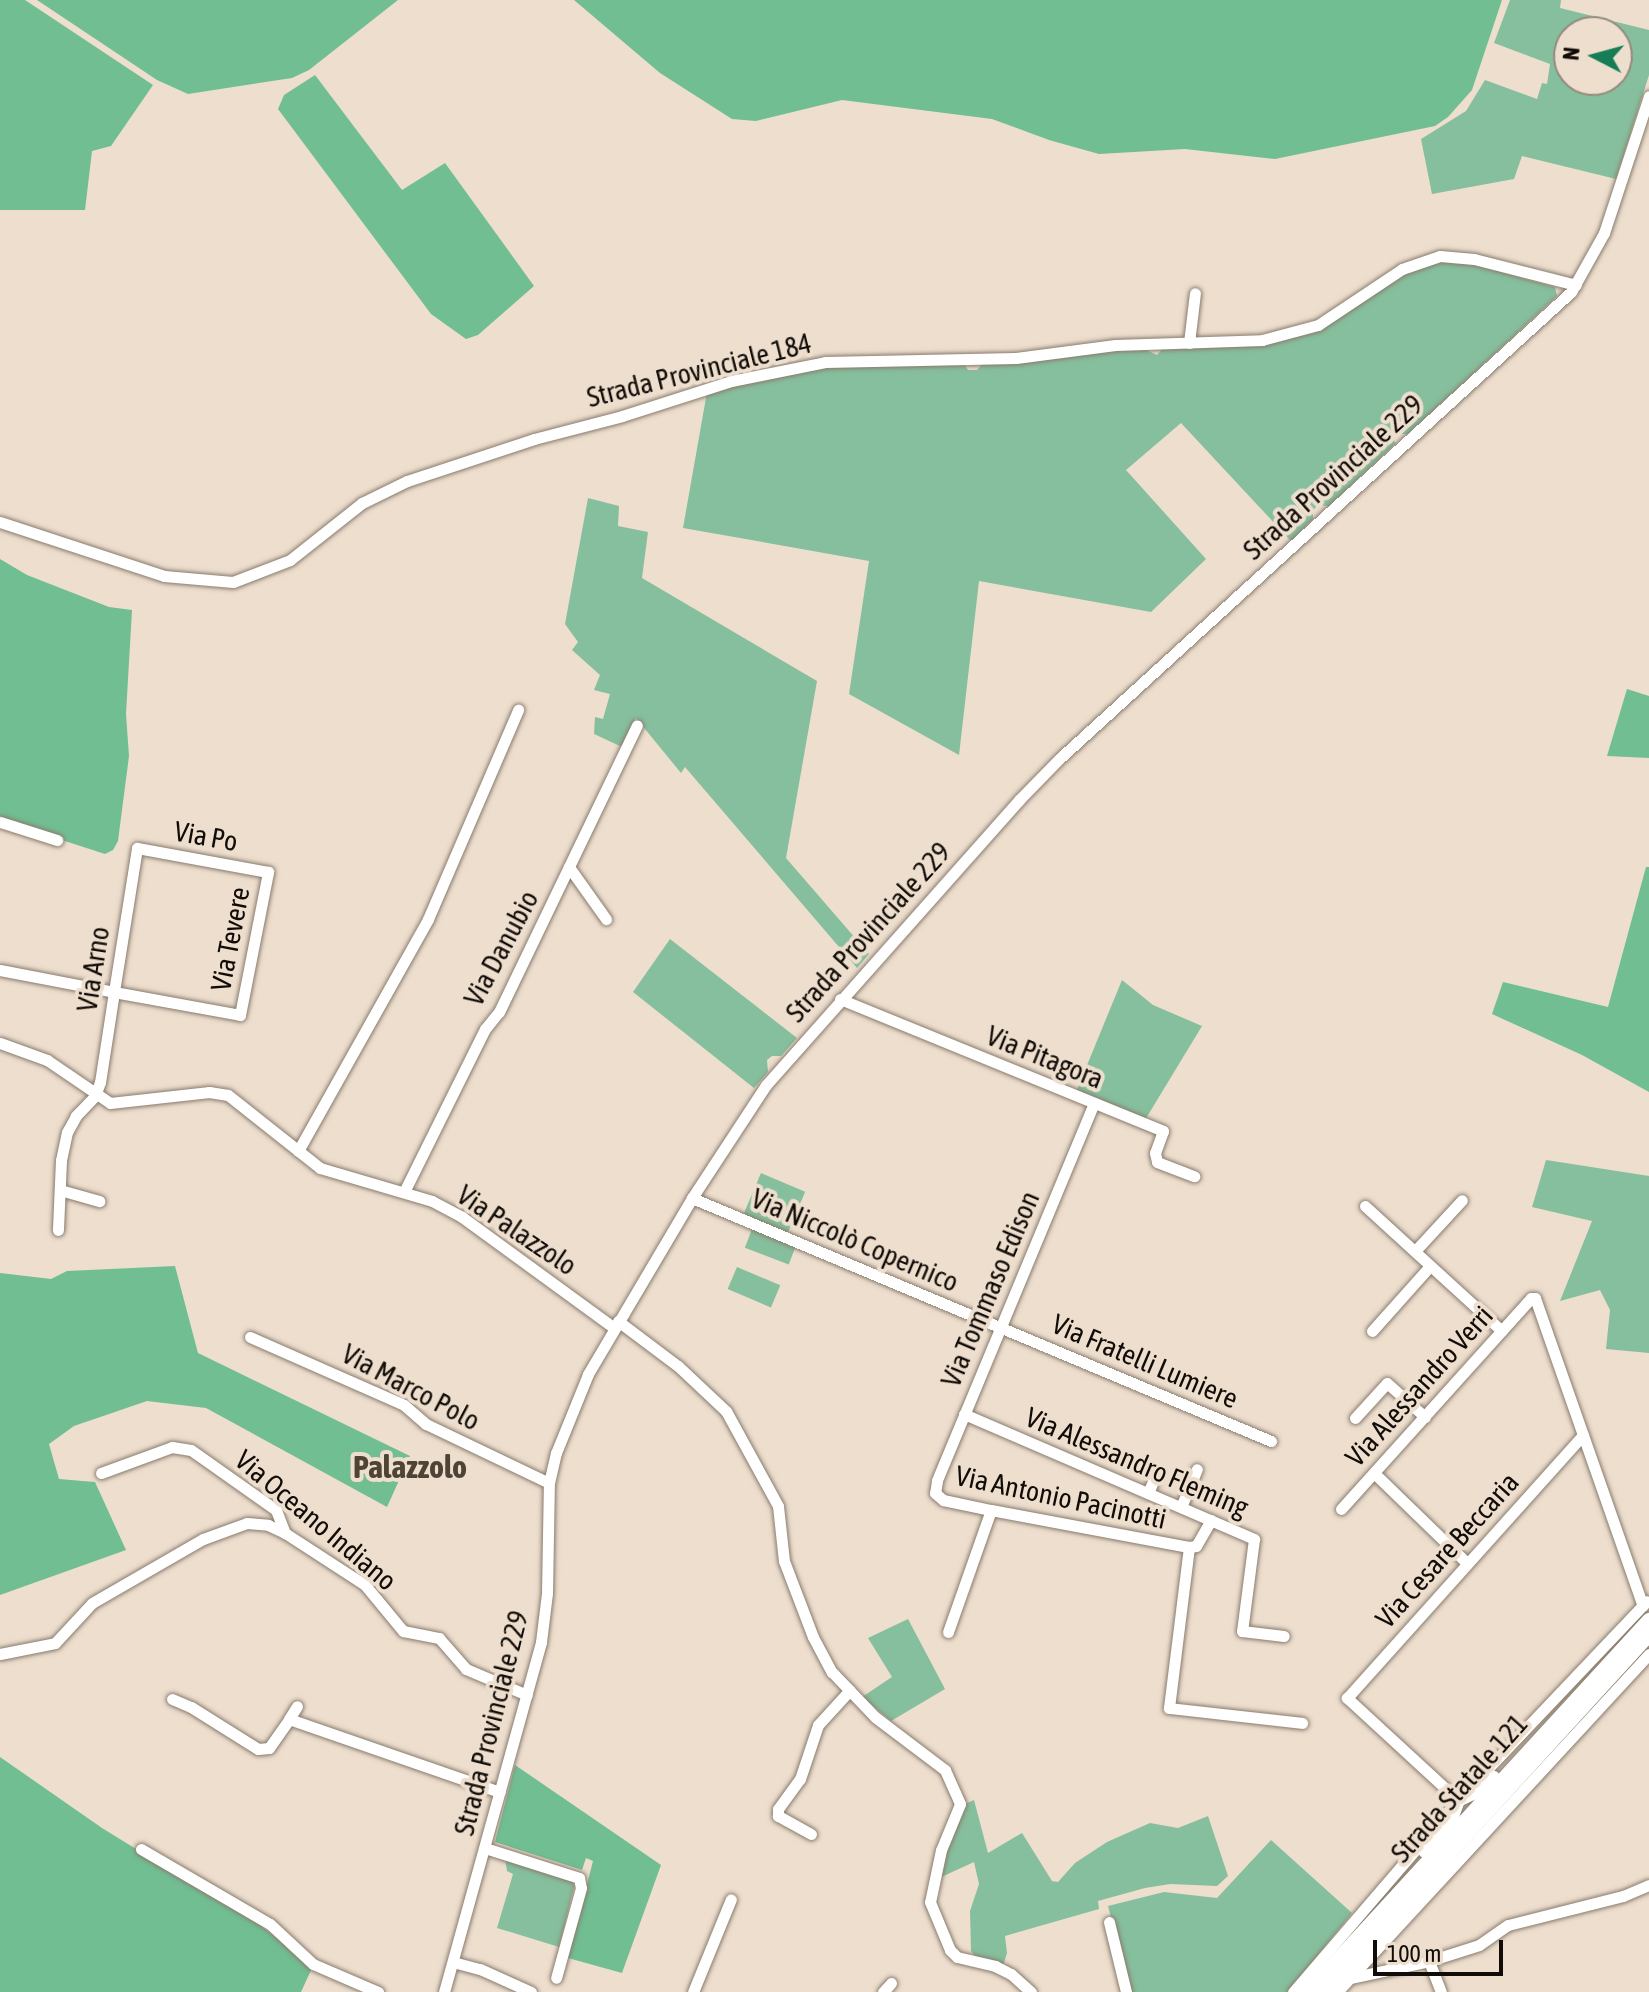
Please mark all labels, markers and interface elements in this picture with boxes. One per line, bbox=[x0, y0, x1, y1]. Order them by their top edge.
north arrow bbox=[1553, 16, 1633, 96]
text: N bbox=[1558, 46, 1585, 62]
street label: Strada Provinciale 184 bbox=[583, 326, 815, 414]
street label: Strada Provinciale 229 bbox=[1236, 388, 1430, 566]
street label: Via Po bbox=[172, 814, 240, 858]
street label: Strada Provinciale 229 bbox=[779, 835, 957, 1029]
street label: Via Tevere bbox=[203, 884, 257, 994]
street label: Via Danubio bbox=[457, 885, 545, 1011]
street label: Via Arno bbox=[70, 924, 116, 1014]
street label: Via Pitagora bbox=[982, 1018, 1108, 1096]
street label: Via Palazzolo bbox=[451, 1178, 583, 1282]
street label: Via Niccolò Copernico bbox=[746, 1181, 964, 1299]
street label: Via Tommaso Edison bbox=[934, 1186, 1046, 1392]
street label: Via Alessandro Verri bbox=[1338, 1299, 1500, 1473]
street label: Via Fratelli Lumiere bbox=[1047, 1307, 1243, 1415]
street label: Via Marco Polo bbox=[336, 1337, 486, 1437]
street label: Via Alessandro Fleming bbox=[1021, 1400, 1253, 1524]
street label: Via Oceano Indiano bbox=[229, 1443, 403, 1597]
district label: Palazzolo bbox=[353, 1448, 467, 1486]
street label: Via Antonio Pacinotti bbox=[953, 1458, 1169, 1536]
street label: Via Cesare Beccaria bbox=[1368, 1465, 1526, 1635]
street label: Strada Provinciale 229 bbox=[447, 1607, 535, 1839]
street label: Strada Statale 121 bbox=[1384, 1707, 1534, 1869]
scale bar bbox=[1377, 1924, 1507, 1974]
text: 100 m bbox=[1387, 1940, 1441, 1967]

